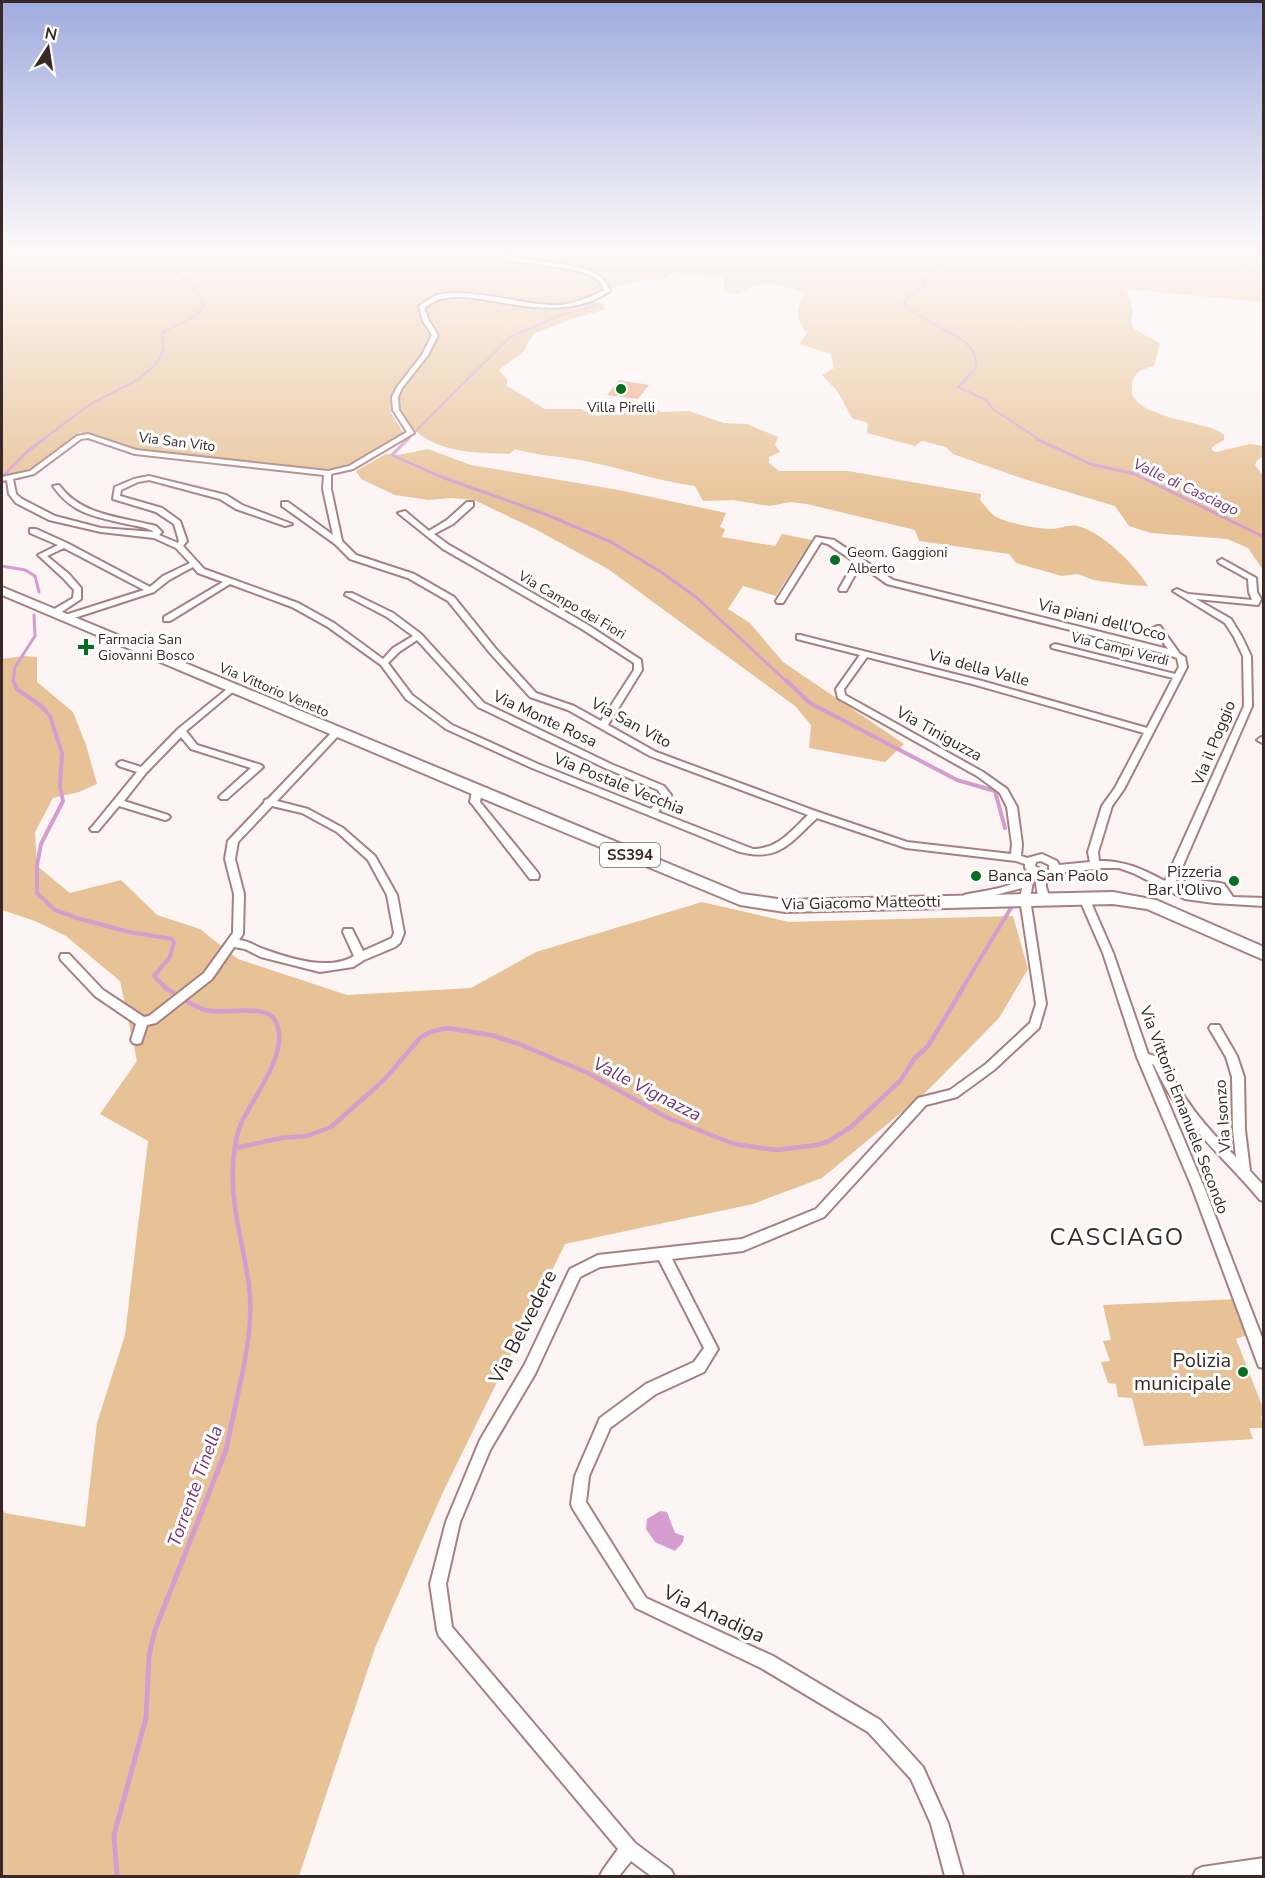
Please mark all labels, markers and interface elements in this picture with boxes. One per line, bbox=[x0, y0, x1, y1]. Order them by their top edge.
north arrow bbox=[18, 18, 78, 78]
text: N bbox=[43, 22, 59, 46]
marker: Villa Pirelli bbox=[614, 382, 628, 396]
place label: Villa Pirelli bbox=[586, 398, 655, 417]
street label: Via San Vito bbox=[137, 428, 217, 456]
water label: Valle di Casciago bbox=[1130, 454, 1242, 520]
place label: Geom. Gaggioni Alberto bbox=[847, 543, 947, 578]
marker: Geom. Gaggioni Alberto bbox=[828, 553, 842, 567]
street label: Via Campo dei Fiori bbox=[514, 566, 629, 644]
street label: Via piani dell'Occo bbox=[1034, 593, 1169, 647]
street label: Via Campi Verdi bbox=[1068, 627, 1171, 670]
place label: Farmacia San Giovanni Bosco bbox=[98, 630, 195, 665]
marker: Farmacia San Giovanni Bosco bbox=[79, 640, 93, 654]
street label: Via della Valle bbox=[925, 644, 1032, 692]
street label: Via Vittorio Veneto bbox=[215, 658, 332, 722]
street label: Via Monte Rosa bbox=[488, 685, 601, 753]
street label: Via San Vito bbox=[586, 692, 675, 753]
street label: Via il Poggio bbox=[1187, 697, 1241, 790]
street label: Via Tiniguzza bbox=[891, 701, 986, 767]
street label: Via Postale Vecchia bbox=[549, 747, 688, 820]
road number: SS394 bbox=[600, 843, 660, 867]
place label: Pizzeria Bar l'Olivo bbox=[1147, 861, 1222, 901]
place label: Banca San Paolo bbox=[988, 865, 1109, 887]
marker: Banca San Paolo bbox=[969, 869, 983, 883]
marker: Pizzeria Bar l'Olivo bbox=[1227, 874, 1241, 888]
street label: Via Giacomo Matteotti bbox=[780, 891, 941, 915]
street label: Via Vittorio Emanuele Secondo bbox=[1134, 1002, 1234, 1217]
water label: Valle Vignazza bbox=[589, 1051, 705, 1127]
street label: Via Isonzo bbox=[1209, 1079, 1237, 1154]
district label: CASCIAGO bbox=[1049, 1221, 1185, 1253]
street label: Via Belvedere bbox=[482, 1265, 563, 1390]
place label: Polizia municipale bbox=[1134, 1347, 1231, 1397]
marker: Polizia municipale bbox=[1236, 1365, 1250, 1379]
water label: Torrente Tinella bbox=[162, 1422, 228, 1550]
street label: Via Anadiga bbox=[658, 1578, 769, 1649]

